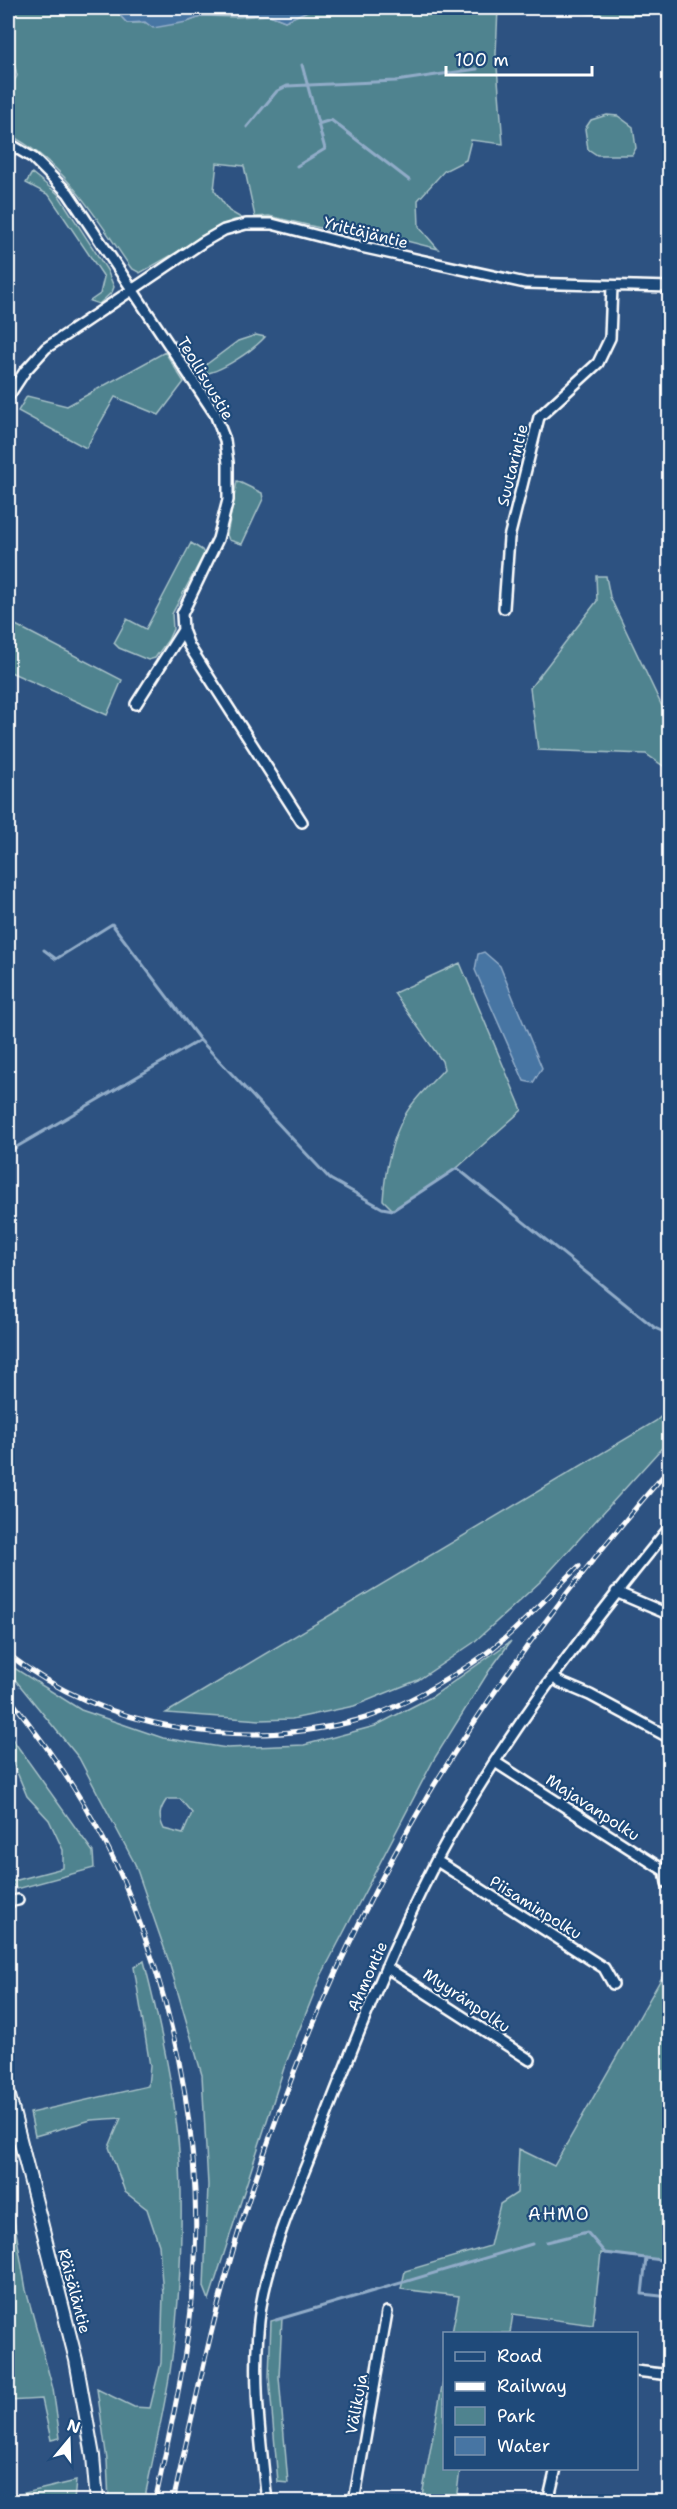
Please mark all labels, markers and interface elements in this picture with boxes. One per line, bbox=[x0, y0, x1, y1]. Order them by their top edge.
scale bar bbox=[446, 39, 592, 77]
text: 100 m bbox=[455, 48, 509, 72]
street label: Yrittäjäntie bbox=[321, 212, 411, 253]
street label: Teollisuustie bbox=[172, 333, 239, 424]
street label: Suutarintie bbox=[492, 422, 533, 508]
street label: Majavanpolku bbox=[542, 1769, 644, 1846]
street label: Piisaminpolku bbox=[486, 1871, 586, 1944]
street label: Ahmontie bbox=[343, 1938, 392, 2014]
street label: Myyränpolku bbox=[419, 1963, 514, 2037]
district label: AHMO bbox=[528, 2202, 590, 2226]
street label: Räisäläntie bbox=[53, 2246, 96, 2336]
legend bbox=[443, 2332, 638, 2470]
text: Road bbox=[497, 2344, 542, 2368]
street label: Välikuja bbox=[341, 2372, 372, 2436]
text: Railway bbox=[497, 2374, 567, 2398]
text: Park bbox=[497, 2404, 536, 2428]
north arrow bbox=[39, 2410, 99, 2470]
text: N bbox=[64, 2414, 83, 2438]
text: Water bbox=[497, 2434, 550, 2458]

